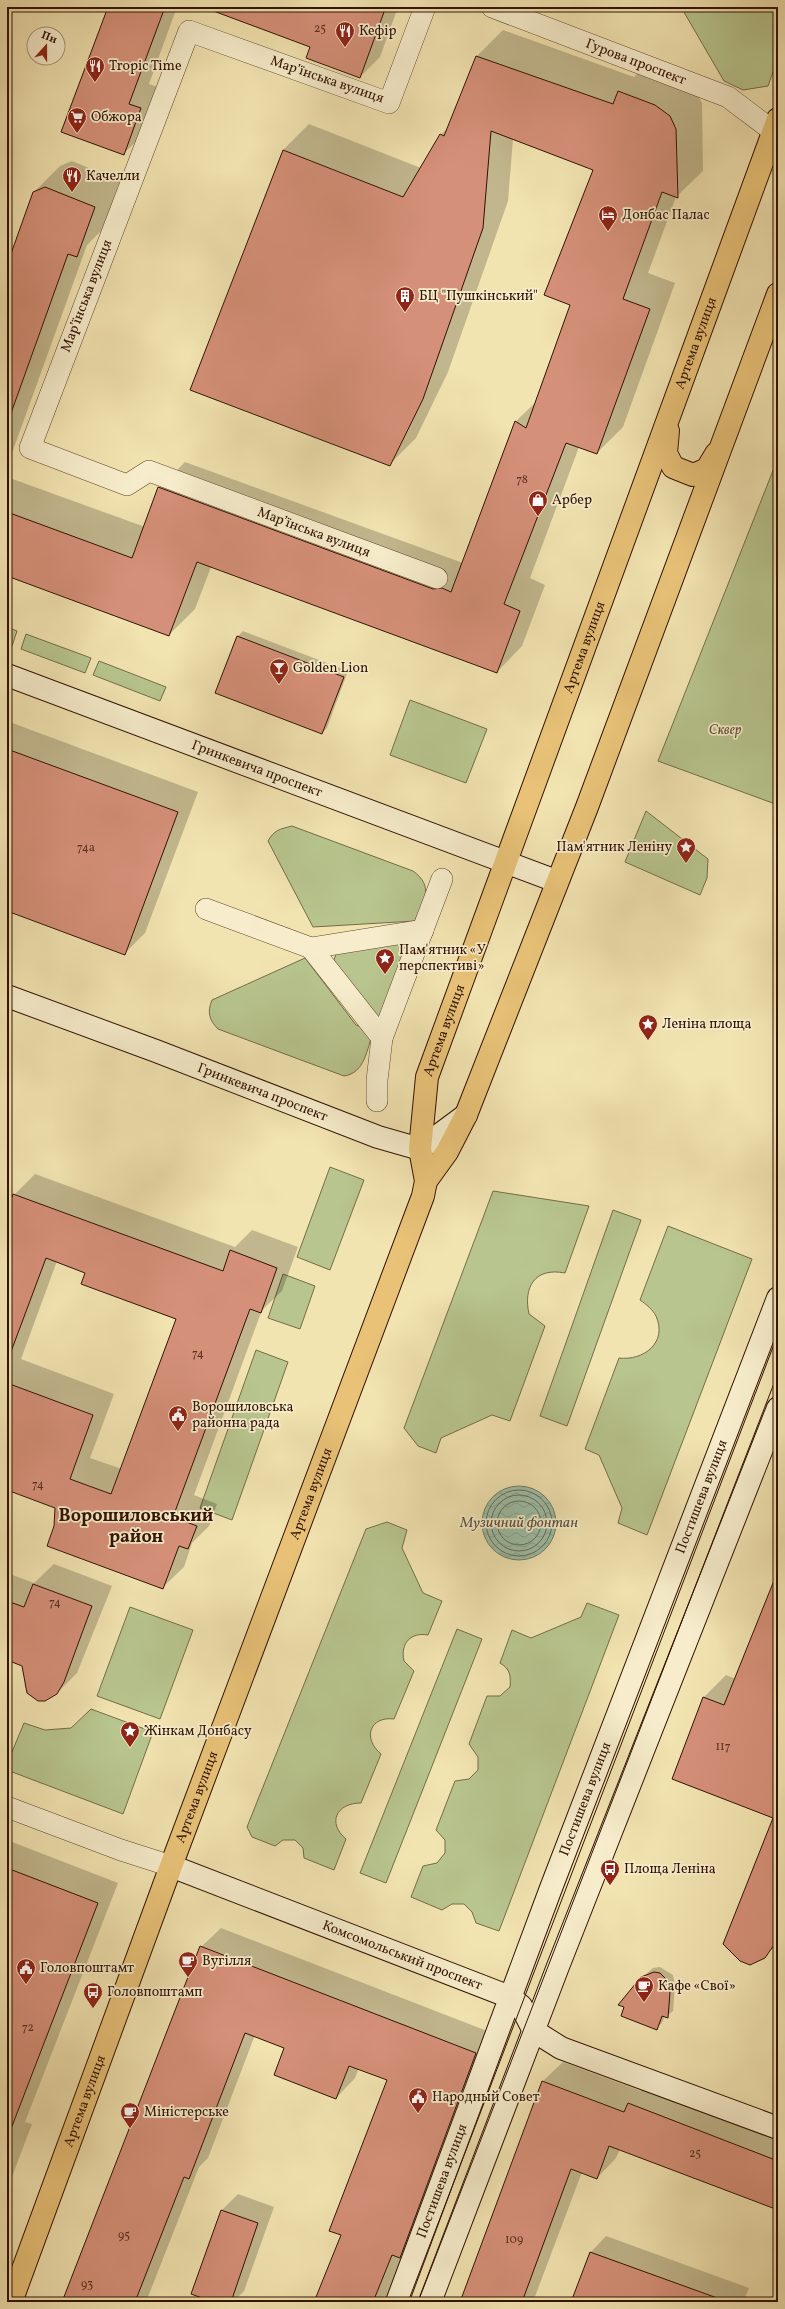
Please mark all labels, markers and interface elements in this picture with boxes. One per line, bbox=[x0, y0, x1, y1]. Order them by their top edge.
restaurant icon: Кефiр bbox=[334, 20, 356, 48]
house number: 25 bbox=[314, 21, 326, 37]
place label: Кефiр bbox=[359, 22, 397, 41]
north arrow bbox=[26, 26, 66, 66]
text: Пн bbox=[39, 28, 59, 48]
street label: Гурова проспект bbox=[583, 34, 689, 90]
street label: Мар’їнська вулиця bbox=[268, 52, 386, 108]
restaurant icon: Tropic Time bbox=[84, 55, 106, 83]
place label: Tropic Time bbox=[109, 57, 182, 76]
supermarket icon: Обжора bbox=[66, 106, 88, 134]
place label: Обжора bbox=[91, 108, 142, 127]
restaurant icon: Качелли bbox=[61, 165, 83, 193]
place label: Качелли bbox=[86, 167, 140, 186]
hotel icon: Донбас Палас bbox=[597, 204, 619, 232]
place label: Донбас Палас bbox=[622, 206, 710, 225]
street label: Мар’їнська вулиця bbox=[57, 237, 117, 355]
building icon: БЦ "Пушкінський" bbox=[394, 285, 416, 313]
place label: БЦ "Пушкінський" bbox=[419, 287, 538, 306]
street label: Артема вулиця bbox=[670, 294, 721, 392]
house number: 78 bbox=[516, 472, 528, 488]
shop icon: Арбер bbox=[527, 489, 549, 517]
place label: Арбер bbox=[552, 491, 592, 510]
street label: Мар’їнська вулиця bbox=[255, 503, 373, 562]
street label: Артема вулиця bbox=[559, 599, 610, 696]
bar icon: Golden Lion bbox=[268, 657, 290, 685]
place label: Golden Lion bbox=[293, 659, 368, 678]
park label: Сквер bbox=[709, 721, 742, 740]
street label: Гринкевича проспект bbox=[189, 736, 325, 802]
place icon: Пам'ятник Леніну bbox=[675, 836, 697, 864]
place label: Пам'ятник Леніну bbox=[556, 838, 672, 857]
house number: 74а bbox=[77, 840, 95, 856]
place label: Пам'ятник «У перспективі» bbox=[399, 941, 486, 976]
place icon: Пам'ятник «У перспективі» bbox=[374, 947, 396, 975]
street label: Артема вулиця bbox=[418, 982, 470, 1079]
place icon: Леніна площа bbox=[637, 1013, 659, 1041]
place label: Леніна площа bbox=[662, 1015, 752, 1034]
street label: Гринкевича проспект bbox=[194, 1058, 330, 1126]
house number: 74 bbox=[192, 1346, 204, 1362]
place label: Ворошиловська районна рада bbox=[192, 1398, 293, 1433]
public building icon: Ворошиловська районна рада bbox=[167, 1404, 189, 1432]
street label: Постишева вулиця bbox=[671, 1437, 732, 1556]
street label: Артема вулиця bbox=[285, 1445, 337, 1543]
house number: 74 bbox=[32, 1477, 44, 1493]
district label: Ворошиловський район bbox=[59, 1504, 213, 1550]
water label: Музичний фонтан bbox=[459, 1513, 578, 1534]
house number: 74 bbox=[49, 1595, 61, 1611]
place icon: Жінкам Донбасу bbox=[119, 1720, 141, 1748]
place label: Жінкам Донбасу bbox=[144, 1722, 252, 1741]
street label: Постишева вулиця bbox=[555, 1739, 616, 1859]
house number: 117 bbox=[715, 1739, 731, 1755]
street label: Артема вулиця bbox=[171, 1749, 223, 1846]
bus stop icon: Площа Леніна bbox=[599, 1858, 621, 1886]
place label: Площа Леніна bbox=[624, 1860, 716, 1879]
street label: Комсомольський проспект bbox=[319, 1916, 485, 1995]
cafe icon: Вугілля bbox=[177, 1950, 199, 1978]
place label: Вугілля bbox=[202, 1952, 251, 1971]
public building icon: Головпоштамт bbox=[15, 1957, 37, 1985]
place label: Головпоштамт bbox=[40, 1959, 134, 1978]
cafe icon: Кафе «Свої» bbox=[633, 1975, 655, 2003]
place label: Кафе «Свої» bbox=[658, 1977, 736, 1996]
bus stop icon: Головпоштамп bbox=[82, 1981, 104, 2009]
place label: Головпоштамп bbox=[107, 1983, 202, 2002]
house number: 72 bbox=[22, 2020, 34, 2036]
street label: Артема вулиця bbox=[59, 2052, 110, 2150]
public building icon: Народный Совет bbox=[407, 2086, 429, 2114]
place label: Народный Совет bbox=[432, 2088, 540, 2107]
cafe icon: Міністерське bbox=[119, 2101, 141, 2129]
place label: Міністерське bbox=[144, 2103, 229, 2122]
street label: Постишева вулиця bbox=[412, 2121, 472, 2241]
house number: 25 bbox=[689, 2146, 701, 2162]
house number: 95 bbox=[118, 2228, 130, 2244]
house number: 109 bbox=[505, 2232, 523, 2248]
house number: 93 bbox=[81, 2277, 93, 2293]

